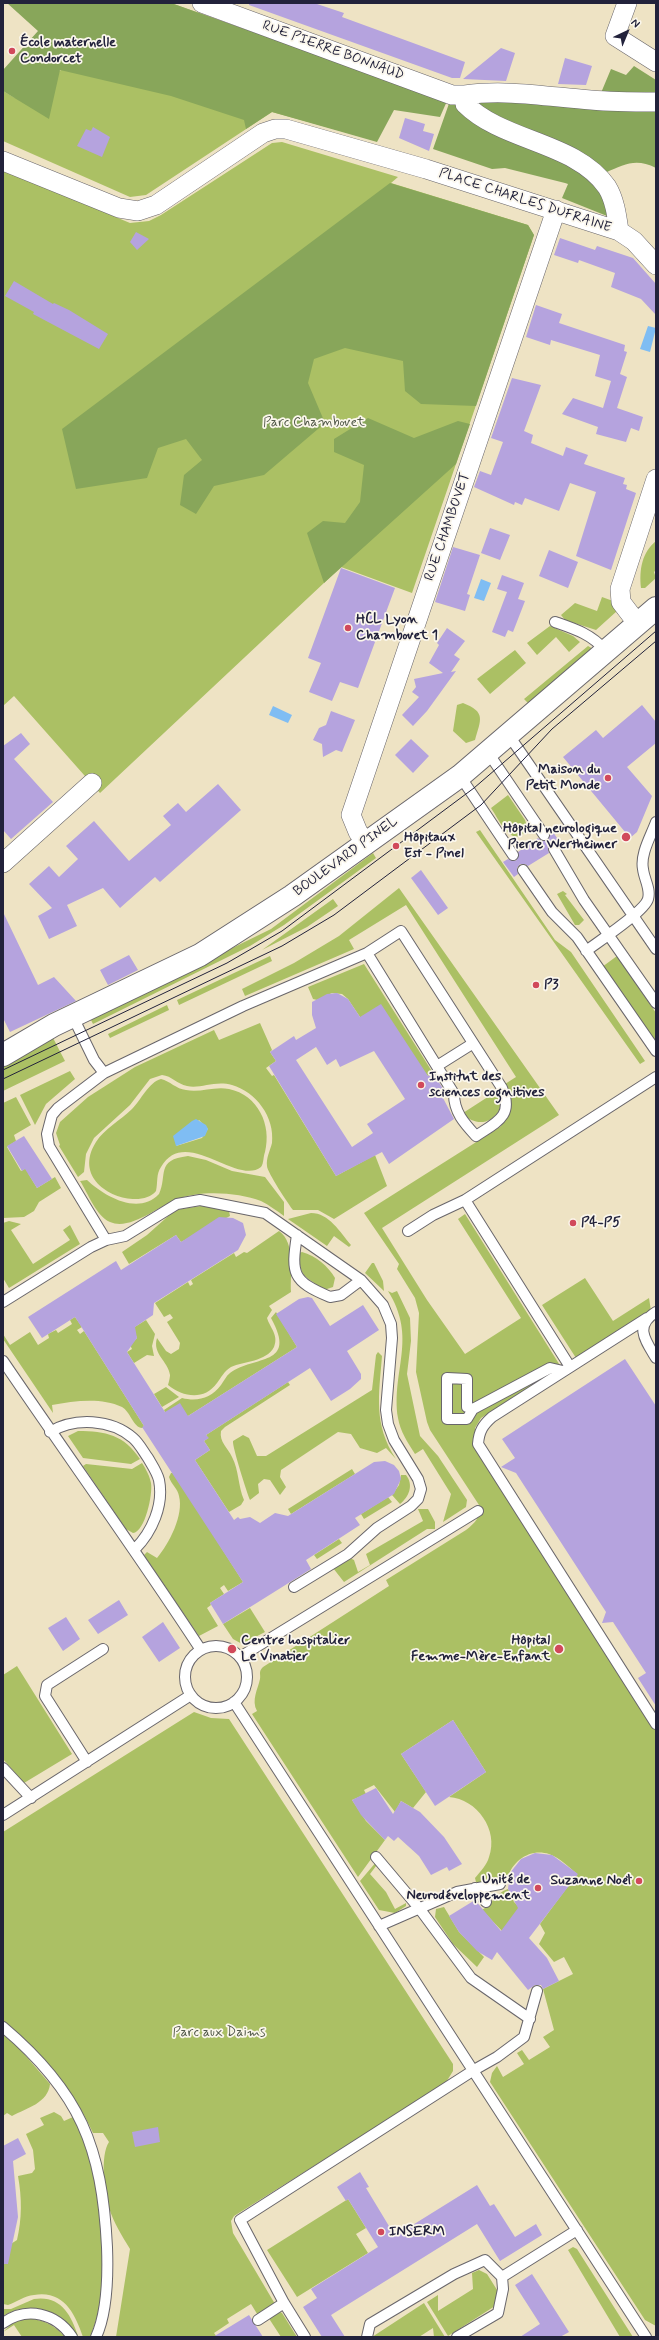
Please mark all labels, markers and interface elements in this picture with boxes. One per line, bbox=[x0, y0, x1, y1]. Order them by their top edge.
north arrow bbox=[607, 12, 647, 52]
text: N bbox=[628, 16, 643, 31]
street label: RUE PIERRE BONNAUD bbox=[260, 18, 406, 84]
place label: École maternelle Condorcet bbox=[20, 35, 116, 68]
marker: École maternelle Condorcet bbox=[7, 46, 17, 56]
street label: PLACE CHARLES DUFRAINE bbox=[437, 165, 613, 237]
park label: Parc Chambovet bbox=[263, 415, 365, 431]
street label: RUE CHAMBOVET bbox=[422, 471, 474, 583]
place label: HCL Lyon Chambovet 1 bbox=[356, 612, 438, 644]
marker: HCL Lyon Chambovet 1 bbox=[343, 623, 353, 633]
place label: Maison du Petit Monde bbox=[526, 762, 600, 794]
marker: Maison du Petit Monde bbox=[603, 773, 613, 783]
street label: BOULEVARD PINEL bbox=[291, 813, 401, 901]
place label: Hôpital neurologique Pierre Wertheimer bbox=[503, 821, 617, 854]
place label: Hôpitaux Est - Pinel bbox=[404, 830, 464, 862]
marker: Hôpital neurologique Pierre Wertheimer bbox=[620, 831, 632, 843]
marker: Hôpitaux Est - Pinel bbox=[391, 841, 401, 851]
place label: P3 bbox=[544, 977, 559, 993]
marker: P3 bbox=[531, 980, 541, 990]
place label: Institut des sciences cognitives bbox=[429, 1069, 544, 1102]
marker: Institut des sciences cognitives bbox=[416, 1080, 426, 1090]
place label: P4-P5 bbox=[581, 1215, 621, 1231]
marker: P4-P5 bbox=[568, 1218, 578, 1228]
place label: Centre hospitalier Le Vinatier bbox=[241, 1633, 350, 1666]
place label: Hôpital Femme-Mère-Enfant bbox=[411, 1633, 550, 1666]
marker: Centre hospitalier Le Vinatier bbox=[226, 1643, 238, 1655]
marker: Hôpital Femme-Mère-Enfant bbox=[553, 1643, 565, 1655]
place label: Unité de Neurodéveloppement bbox=[406, 1872, 530, 1904]
place label: Suzanne Noël bbox=[550, 1873, 631, 1889]
marker: Suzanne Noël bbox=[634, 1876, 644, 1886]
marker: Unité de Neurodéveloppement bbox=[533, 1883, 543, 1893]
park label: Parc aux Daims bbox=[172, 2025, 266, 2041]
place label: INSERM bbox=[389, 2224, 445, 2240]
marker: INSERM bbox=[376, 2227, 386, 2237]

